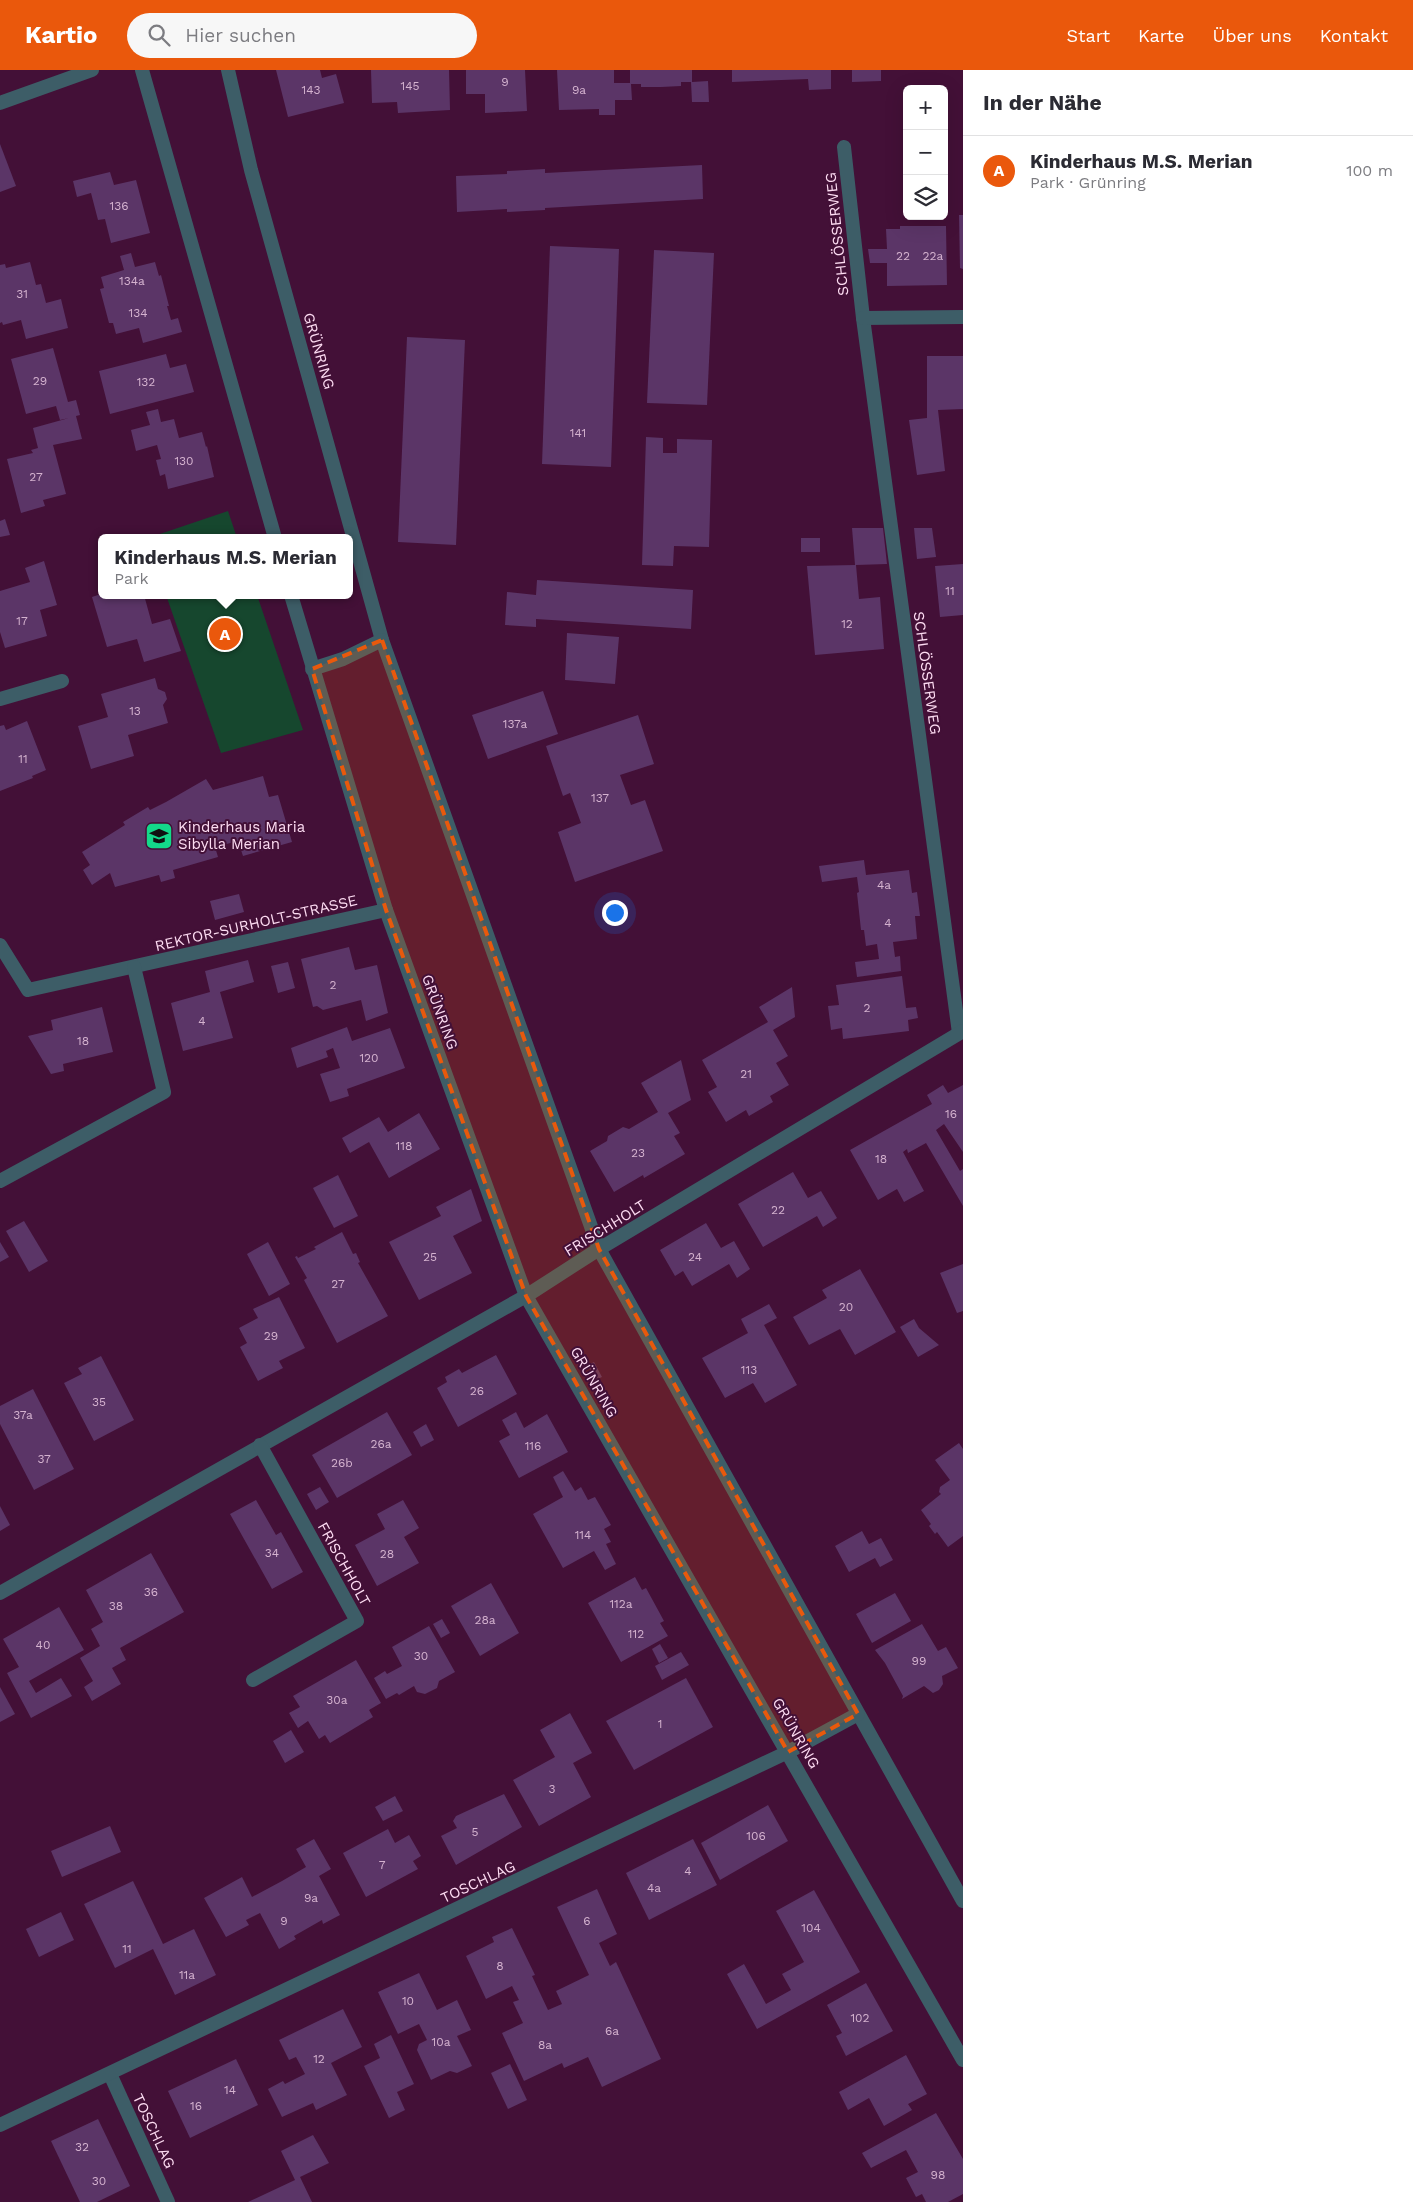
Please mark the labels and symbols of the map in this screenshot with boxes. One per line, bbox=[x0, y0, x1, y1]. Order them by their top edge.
house number: 9 bbox=[501, 75, 509, 89]
house number: 145 bbox=[401, 79, 420, 93]
house number: 143 bbox=[301, 83, 321, 97]
house number: 9a bbox=[572, 83, 586, 97]
street label: SCHLÖSSERWEG bbox=[822, 171, 852, 297]
house number: 136 bbox=[110, 199, 128, 213]
house number: 22 bbox=[896, 249, 910, 263]
house number: 22a bbox=[923, 249, 944, 263]
house number: 134a bbox=[119, 274, 145, 288]
house number: 31 bbox=[16, 287, 28, 301]
house number: 134 bbox=[128, 306, 148, 320]
street label: GRÜNRING bbox=[299, 311, 339, 391]
house number: 29 bbox=[33, 374, 47, 388]
house number: 132 bbox=[137, 375, 155, 389]
house number: 141 bbox=[570, 426, 586, 440]
house number: 130 bbox=[174, 454, 194, 468]
house number: 27 bbox=[29, 470, 43, 484]
house number: 11 bbox=[945, 584, 955, 598]
street label: SCHLÖSSERWEG bbox=[909, 610, 945, 736]
house number: 17 bbox=[16, 614, 28, 628]
pin: A bbox=[209, 615, 241, 653]
house number: 12 bbox=[841, 617, 853, 631]
house number: 13 bbox=[129, 704, 141, 718]
house number: 137a bbox=[503, 717, 527, 731]
house number: 11 bbox=[18, 752, 28, 766]
house number: 137 bbox=[591, 791, 609, 805]
place label: Kinderhaus Maria Sibylla Merian bbox=[178, 818, 306, 853]
school or university icon: Kinderhaus Maria Sibylla Merian bbox=[144, 821, 174, 851]
house number: 4a bbox=[877, 878, 891, 892]
street label: REKTOR-SURHOLT-STRASSE bbox=[153, 891, 359, 955]
your location bbox=[602, 900, 628, 926]
house number: 4 bbox=[884, 916, 892, 930]
street label: GRÜNRING bbox=[418, 972, 462, 1052]
house number: 2 bbox=[330, 978, 337, 992]
house number: 2 bbox=[864, 1001, 871, 1015]
house number: 4 bbox=[198, 1014, 206, 1028]
house number: 18 bbox=[77, 1034, 89, 1048]
house number: 120 bbox=[359, 1051, 379, 1065]
house number: 21 bbox=[740, 1067, 752, 1081]
house number: 16 bbox=[945, 1107, 957, 1121]
house number: 118 bbox=[396, 1139, 412, 1153]
house number: 23 bbox=[631, 1146, 645, 1160]
house number: 18 bbox=[875, 1152, 887, 1166]
street label: FRISCHHOLT bbox=[561, 1196, 649, 1260]
house number: 22 bbox=[771, 1203, 785, 1217]
house number: 25 bbox=[423, 1250, 437, 1264]
house number: 24 bbox=[688, 1250, 702, 1264]
house number: 27 bbox=[331, 1277, 345, 1291]
house number: 20 bbox=[839, 1300, 853, 1314]
house number: 29 bbox=[264, 1329, 278, 1343]
street label: GRÜNRING bbox=[567, 1343, 621, 1421]
house number: 113 bbox=[741, 1363, 757, 1377]
house number: 26 bbox=[470, 1384, 484, 1398]
house number: 35 bbox=[92, 1395, 106, 1409]
house number: 37a bbox=[13, 1408, 33, 1422]
house number: 26a bbox=[370, 1437, 392, 1451]
house number: 116 bbox=[525, 1439, 541, 1453]
house number: 37 bbox=[37, 1452, 51, 1466]
house number: 26b bbox=[331, 1456, 353, 1470]
street label: FRISCHHOLT bbox=[314, 1519, 374, 1609]
house number: 114 bbox=[575, 1528, 591, 1542]
house number: 34 bbox=[265, 1546, 279, 1560]
house number: 28 bbox=[380, 1547, 394, 1561]
house number: 36 bbox=[144, 1585, 158, 1599]
house number: 112a bbox=[609, 1597, 633, 1611]
house number: 38 bbox=[109, 1599, 123, 1613]
house number: 28a bbox=[474, 1613, 496, 1627]
house number: 112 bbox=[628, 1627, 644, 1641]
house number: 40 bbox=[36, 1638, 50, 1652]
house number: 30 bbox=[414, 1649, 428, 1663]
house number: 99 bbox=[912, 1654, 926, 1668]
house number: 30a bbox=[326, 1693, 348, 1707]
street label: GRÜNRING bbox=[769, 1694, 823, 1772]
house number: 1 bbox=[658, 1717, 662, 1731]
house number: 3 bbox=[549, 1782, 556, 1796]
house number: 5 bbox=[472, 1825, 479, 1839]
house number: 106 bbox=[746, 1829, 766, 1843]
street label: TOSCHLAG bbox=[438, 1857, 518, 1907]
house number: 7 bbox=[379, 1858, 386, 1872]
house number: 4 bbox=[684, 1864, 692, 1878]
house number: 4a bbox=[647, 1881, 661, 1895]
house number: 9a bbox=[304, 1891, 318, 1905]
house number: 9 bbox=[280, 1914, 288, 1928]
house number: 6 bbox=[583, 1914, 591, 1928]
house number: 104 bbox=[801, 1921, 821, 1935]
house number: 11 bbox=[122, 1942, 132, 1956]
house number: 8 bbox=[496, 1959, 504, 1973]
house number: 11a bbox=[179, 1968, 195, 1982]
house number: 10 bbox=[402, 1994, 414, 2008]
house number: 102 bbox=[850, 2011, 870, 2025]
house number: 6a bbox=[605, 2024, 619, 2038]
house number: 10a bbox=[432, 2035, 451, 2049]
house number: 8a bbox=[538, 2038, 552, 2052]
house number: 12 bbox=[313, 2052, 325, 2066]
house number: 14 bbox=[224, 2083, 236, 2097]
street label: TOSCHLAG bbox=[129, 2091, 179, 2171]
house number: 16 bbox=[190, 2099, 202, 2113]
house number: 32 bbox=[75, 2140, 89, 2154]
house number: 98 bbox=[931, 2168, 945, 2182]
house number: 30 bbox=[92, 2174, 106, 2188]

